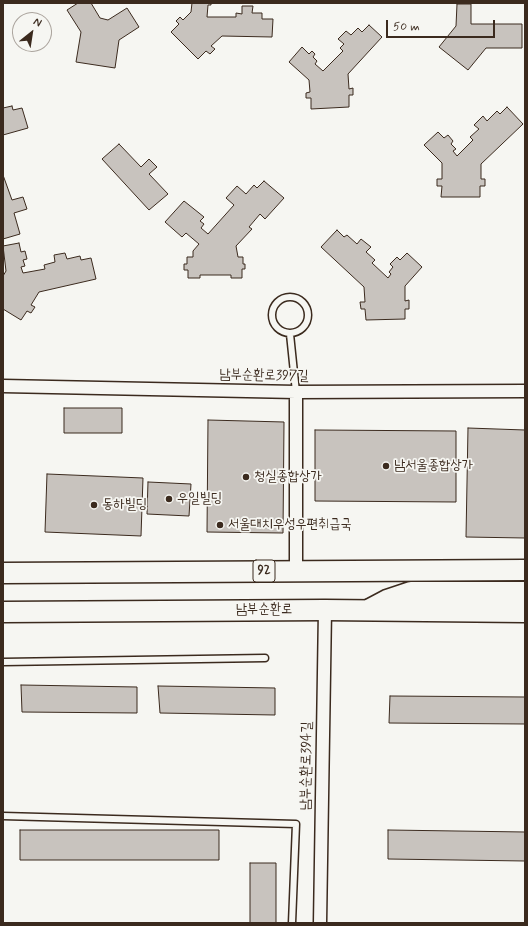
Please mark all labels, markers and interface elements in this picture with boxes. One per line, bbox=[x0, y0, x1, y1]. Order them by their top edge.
north arrow bbox=[12, 12, 52, 52]
scale bar bbox=[388, 12, 497, 38]
text: N bbox=[31, 15, 44, 30]
text: 50 m bbox=[393, 19, 420, 35]
street label: 남부순환로397길 bbox=[219, 367, 309, 385]
place label: 남서울종합상가 bbox=[394, 458, 473, 474]
marker: 남서울종합상가 bbox=[381, 461, 391, 471]
place label: 청실종합상가 bbox=[254, 469, 322, 485]
marker: 청실종합상가 bbox=[241, 472, 251, 482]
place label: 우일빌딩 bbox=[177, 491, 222, 507]
marker: 우일빌딩 bbox=[164, 494, 174, 504]
place label: 동하빌딩 bbox=[102, 497, 147, 513]
marker: 동하빌딩 bbox=[89, 500, 99, 510]
place label: 서울대치우성우편취급국 bbox=[228, 517, 352, 533]
marker: 서울대치우성우편취급국 bbox=[215, 520, 225, 530]
road number: 92 bbox=[253, 560, 275, 582]
street label: 남부순환로 bbox=[236, 602, 292, 618]
street label: 남부순환로394길 bbox=[298, 721, 316, 811]

